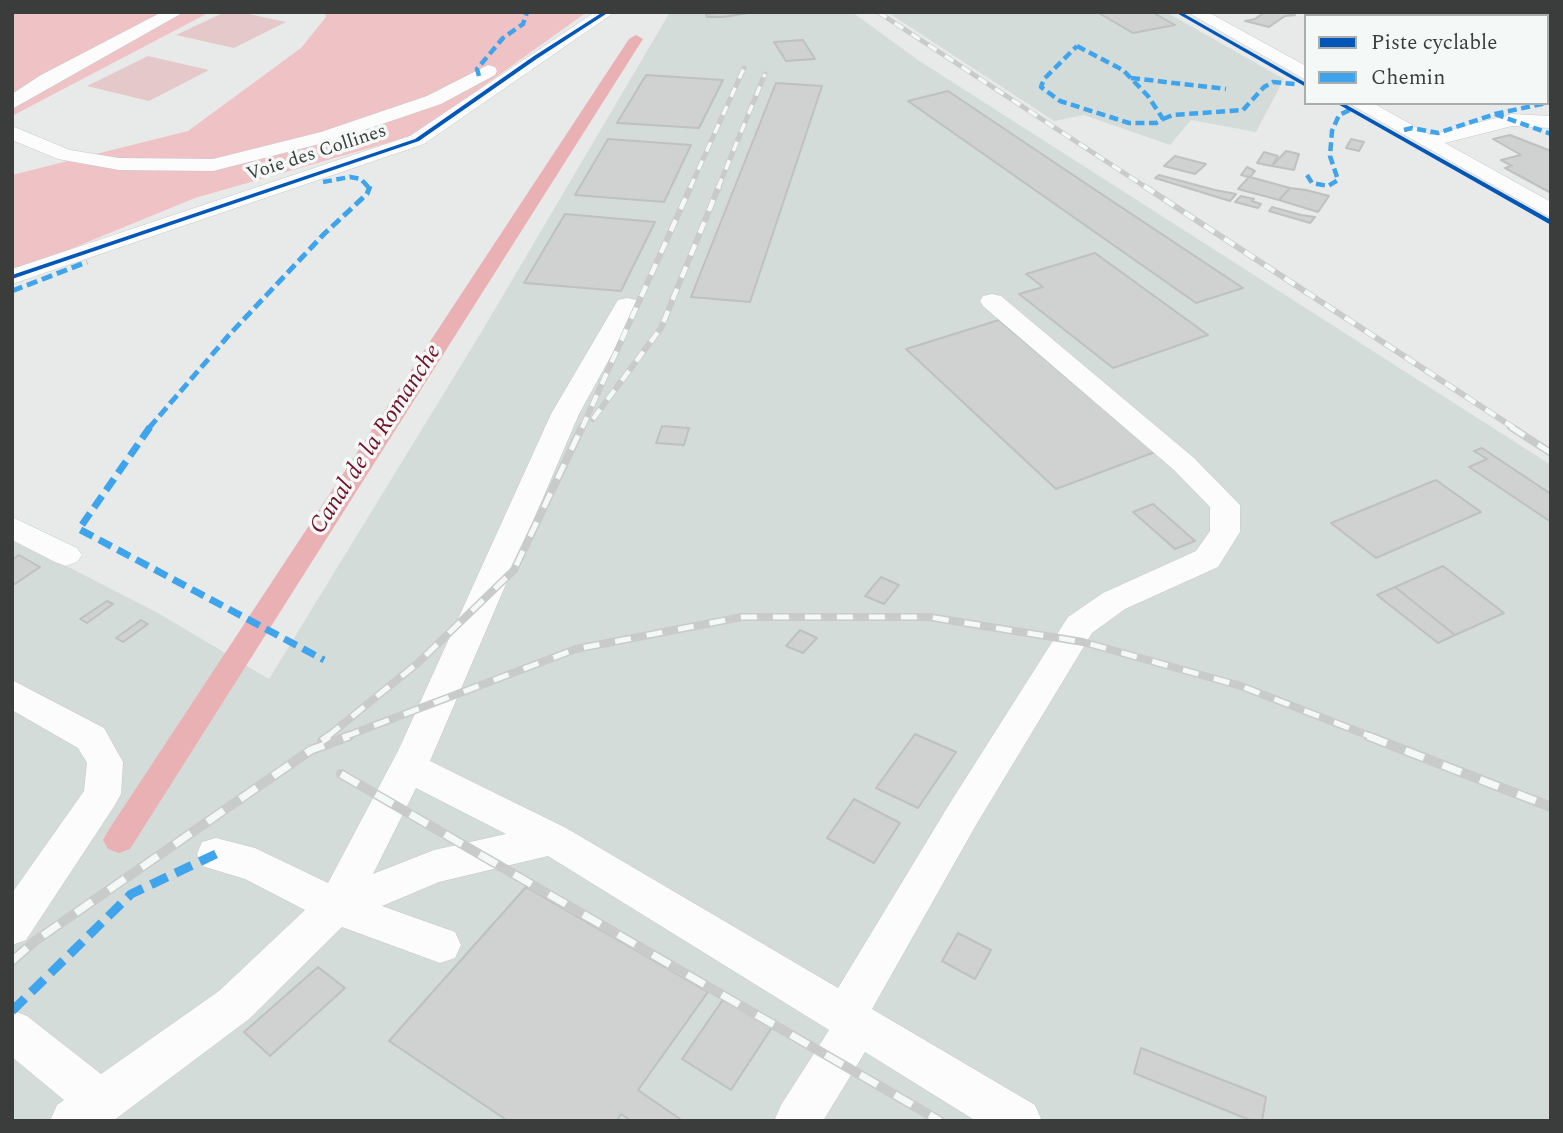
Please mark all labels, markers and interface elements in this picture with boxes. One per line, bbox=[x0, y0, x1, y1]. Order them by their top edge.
legend bbox=[1304, 14, 1549, 105]
text: Piste cyclable bbox=[1371, 27, 1497, 59]
text: Chemin bbox=[1371, 62, 1445, 94]
street label: Voie des Collines bbox=[244, 121, 390, 187]
water label: Canal de la Romanche bbox=[305, 340, 449, 540]

